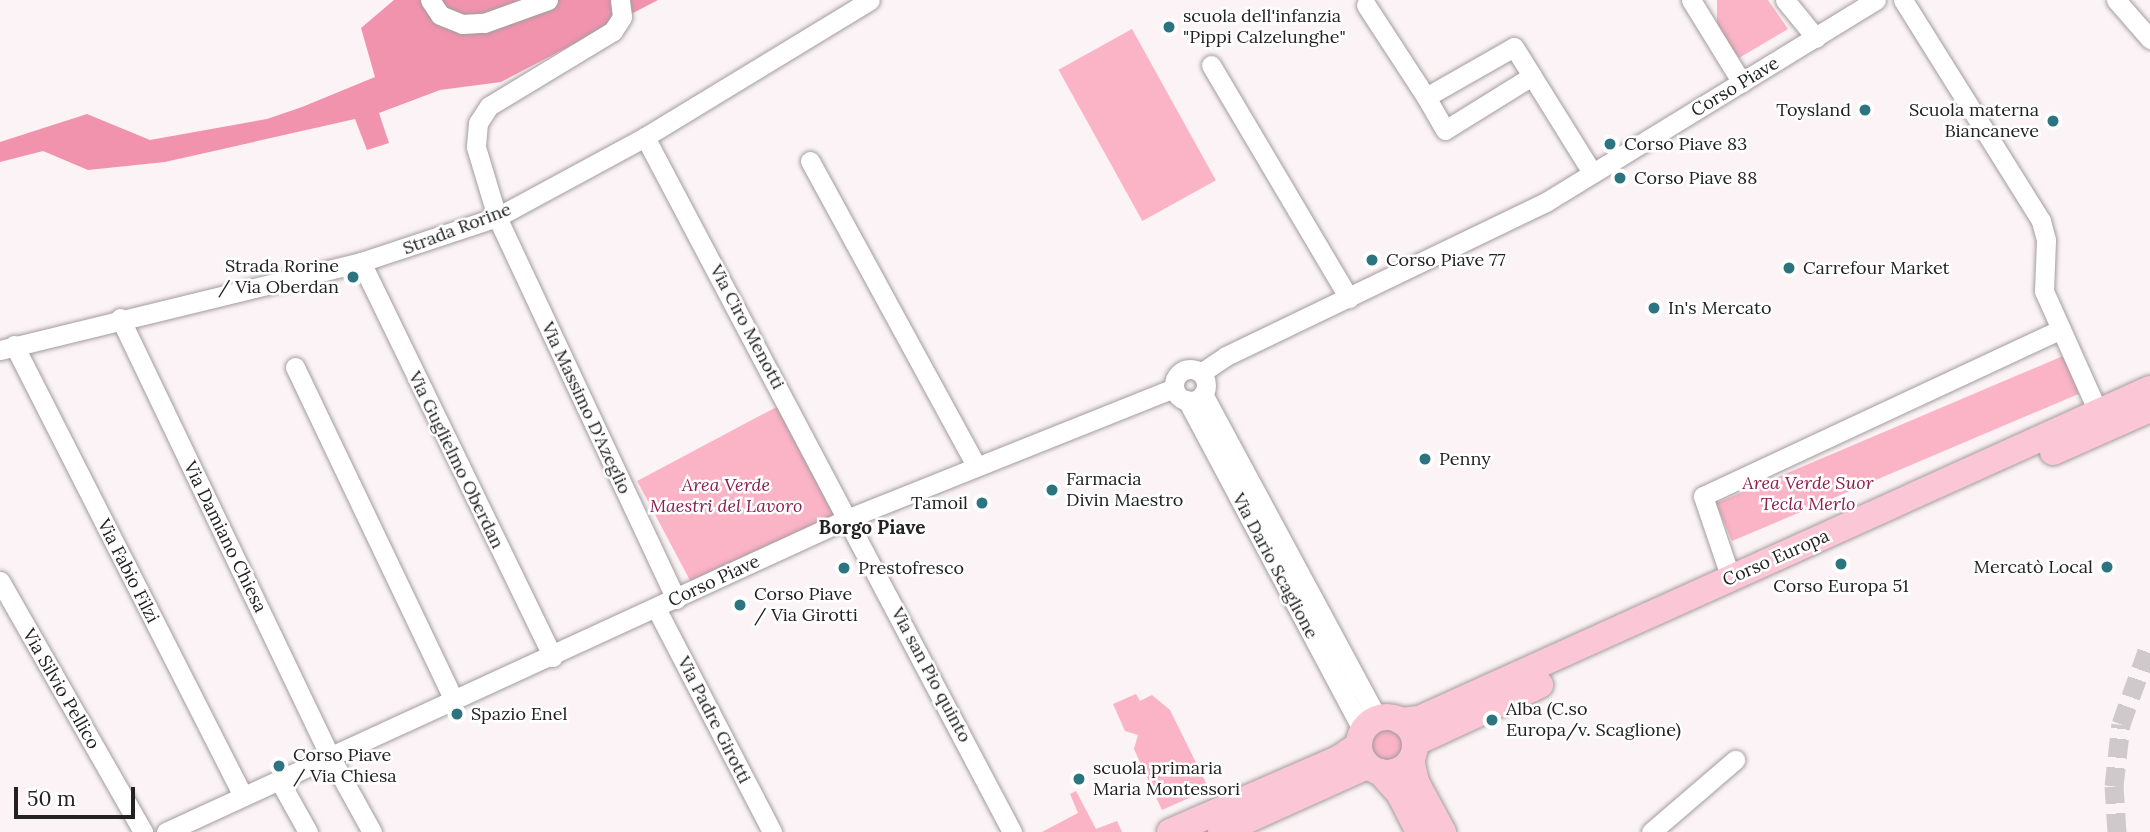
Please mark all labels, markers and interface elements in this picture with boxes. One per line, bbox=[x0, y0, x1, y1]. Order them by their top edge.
place label: scuola dell'infanzia "Pippi Calzelunghe" bbox=[1183, 6, 1346, 48]
marker: scuola dell'infanzia "Pippi Calzelunghe" bbox=[1161, 19, 1177, 35]
street label: Corso Piave bbox=[1687, 52, 1783, 122]
place label: Toysland bbox=[1776, 99, 1851, 121]
place label: Scuola materna Biancaneve bbox=[1909, 100, 2039, 142]
marker: Toysland bbox=[1857, 102, 1873, 118]
marker: Scuola materna Biancaneve bbox=[2045, 113, 2061, 129]
place label: Corso Piave 83 bbox=[1624, 133, 1747, 155]
marker: Corso Piave 83 bbox=[1602, 136, 1618, 152]
place label: Corso Piave 88 bbox=[1634, 167, 1757, 189]
marker: Corso Piave 88 bbox=[1612, 170, 1628, 186]
street label: Strada Rorine bbox=[400, 198, 514, 260]
place label: Corso Piave 77 bbox=[1386, 249, 1506, 271]
marker: Corso Piave 77 bbox=[1364, 252, 1380, 268]
place label: Strada Rorine / Via Oberdan bbox=[218, 256, 339, 298]
place label: Carrefour Market bbox=[1803, 257, 1950, 279]
marker: Carrefour Market bbox=[1781, 260, 1797, 276]
street label: Via Ciro Menotti bbox=[705, 261, 789, 393]
marker: Strada Rorine / Via Oberdan bbox=[345, 269, 361, 285]
place label: In's Mercato bbox=[1668, 297, 1771, 319]
marker: In's Mercato bbox=[1646, 300, 1662, 316]
street label: Via Massimo D'Azeglio bbox=[537, 319, 635, 497]
street label: Via Guglielmo Oberdan bbox=[404, 368, 508, 552]
place label: Penny bbox=[1439, 448, 1491, 470]
marker: Penny bbox=[1417, 451, 1433, 467]
street label: Via Damiano Chiesa bbox=[179, 458, 271, 616]
place label: Farmacia Divin Maestro bbox=[1066, 469, 1183, 512]
park label: Area Verde Suor Tecla Merlo bbox=[1742, 473, 1874, 516]
park label: Area Verde Maestri del Lavoro bbox=[650, 475, 802, 518]
marker: Farmacia Divin Maestro bbox=[1044, 482, 1060, 498]
street label: Via Dario Scaglione bbox=[1227, 489, 1323, 643]
place label: Tamoil bbox=[911, 492, 968, 514]
marker: Tamoil bbox=[974, 495, 990, 511]
street label: Via Fabio Filzi bbox=[93, 515, 163, 627]
district label: Borgo Piave bbox=[819, 517, 925, 539]
street label: Corso Europa bbox=[1719, 525, 1833, 591]
street label: Corso Piave bbox=[665, 550, 763, 612]
marker: Corso Europa 51 bbox=[1833, 556, 1849, 572]
place label: Mercatò Local bbox=[1974, 556, 2093, 578]
place label: Prestofresco bbox=[858, 557, 964, 579]
marker: Mercatò Local bbox=[2099, 559, 2115, 575]
marker: Prestofresco bbox=[836, 560, 852, 576]
place label: Corso Europa 51 bbox=[1773, 575, 1909, 597]
place label: Corso Piave / Via Girotti bbox=[754, 584, 858, 626]
marker: Corso Piave / Via Girotti bbox=[732, 597, 748, 613]
street label: Via san Pio quinto bbox=[886, 604, 976, 746]
street label: Via Silvio Pellico bbox=[18, 625, 104, 753]
street label: Via Padre Girotti bbox=[673, 653, 755, 787]
place label: Alba (C.so Europa/v. Scaglione) bbox=[1506, 699, 1681, 742]
place label: Spazio Enel bbox=[471, 703, 567, 725]
marker: Spazio Enel bbox=[449, 706, 465, 722]
marker: Alba (C.so Europa/v. Scaglione) bbox=[1484, 712, 1500, 728]
place label: Corso Piave / Via Chiesa bbox=[293, 745, 397, 788]
marker: Corso Piave / Via Chiesa bbox=[271, 758, 287, 774]
place label: scuola primaria Maria Montessori bbox=[1093, 758, 1240, 800]
marker: scuola primaria Maria Montessori bbox=[1071, 771, 1087, 787]
scale bar bbox=[18, 772, 138, 816]
text: 50 m bbox=[27, 785, 76, 812]

